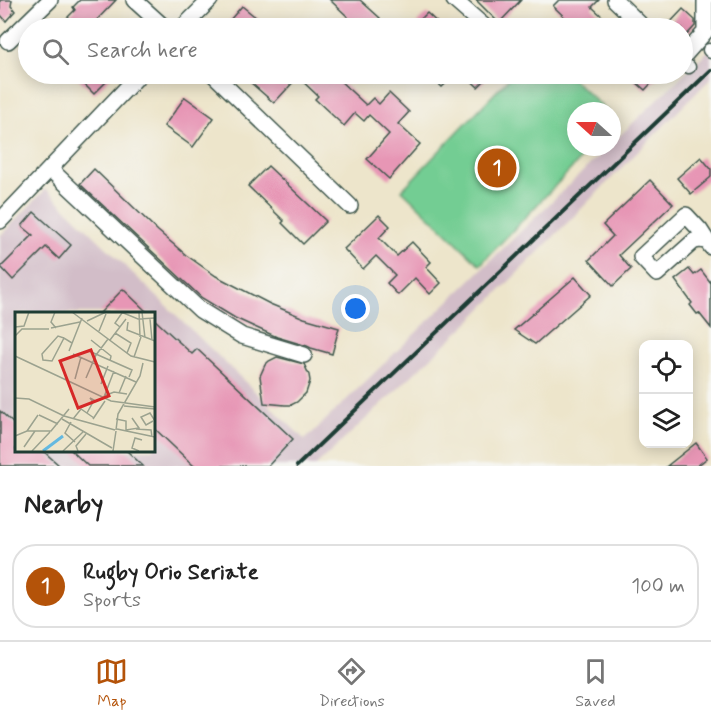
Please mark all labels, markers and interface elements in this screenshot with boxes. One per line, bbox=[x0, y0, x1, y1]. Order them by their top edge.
search box bbox=[18, 18, 693, 84]
icon: search bbox=[39, 35, 72, 68]
text: Search here bbox=[87, 37, 198, 65]
north arrow bbox=[567, 102, 621, 156]
pin: 1 bbox=[478, 146, 516, 190]
your location bbox=[341, 294, 370, 323]
inset map bbox=[15, 312, 154, 451]
map controls bbox=[639, 340, 693, 448]
button: locate bbox=[639, 340, 693, 394]
button: layers bbox=[639, 394, 693, 448]
text: Nearby bbox=[24, 488, 103, 522]
text: Rugby Orio Seriate bbox=[83, 559, 258, 587]
text: 1 bbox=[41, 573, 50, 600]
text: 100 m bbox=[631, 573, 685, 600]
text: Sports bbox=[83, 587, 141, 614]
tab: Map bbox=[95, 655, 128, 712]
tab: Directions bbox=[319, 655, 385, 712]
tab: Saved bbox=[575, 655, 616, 712]

